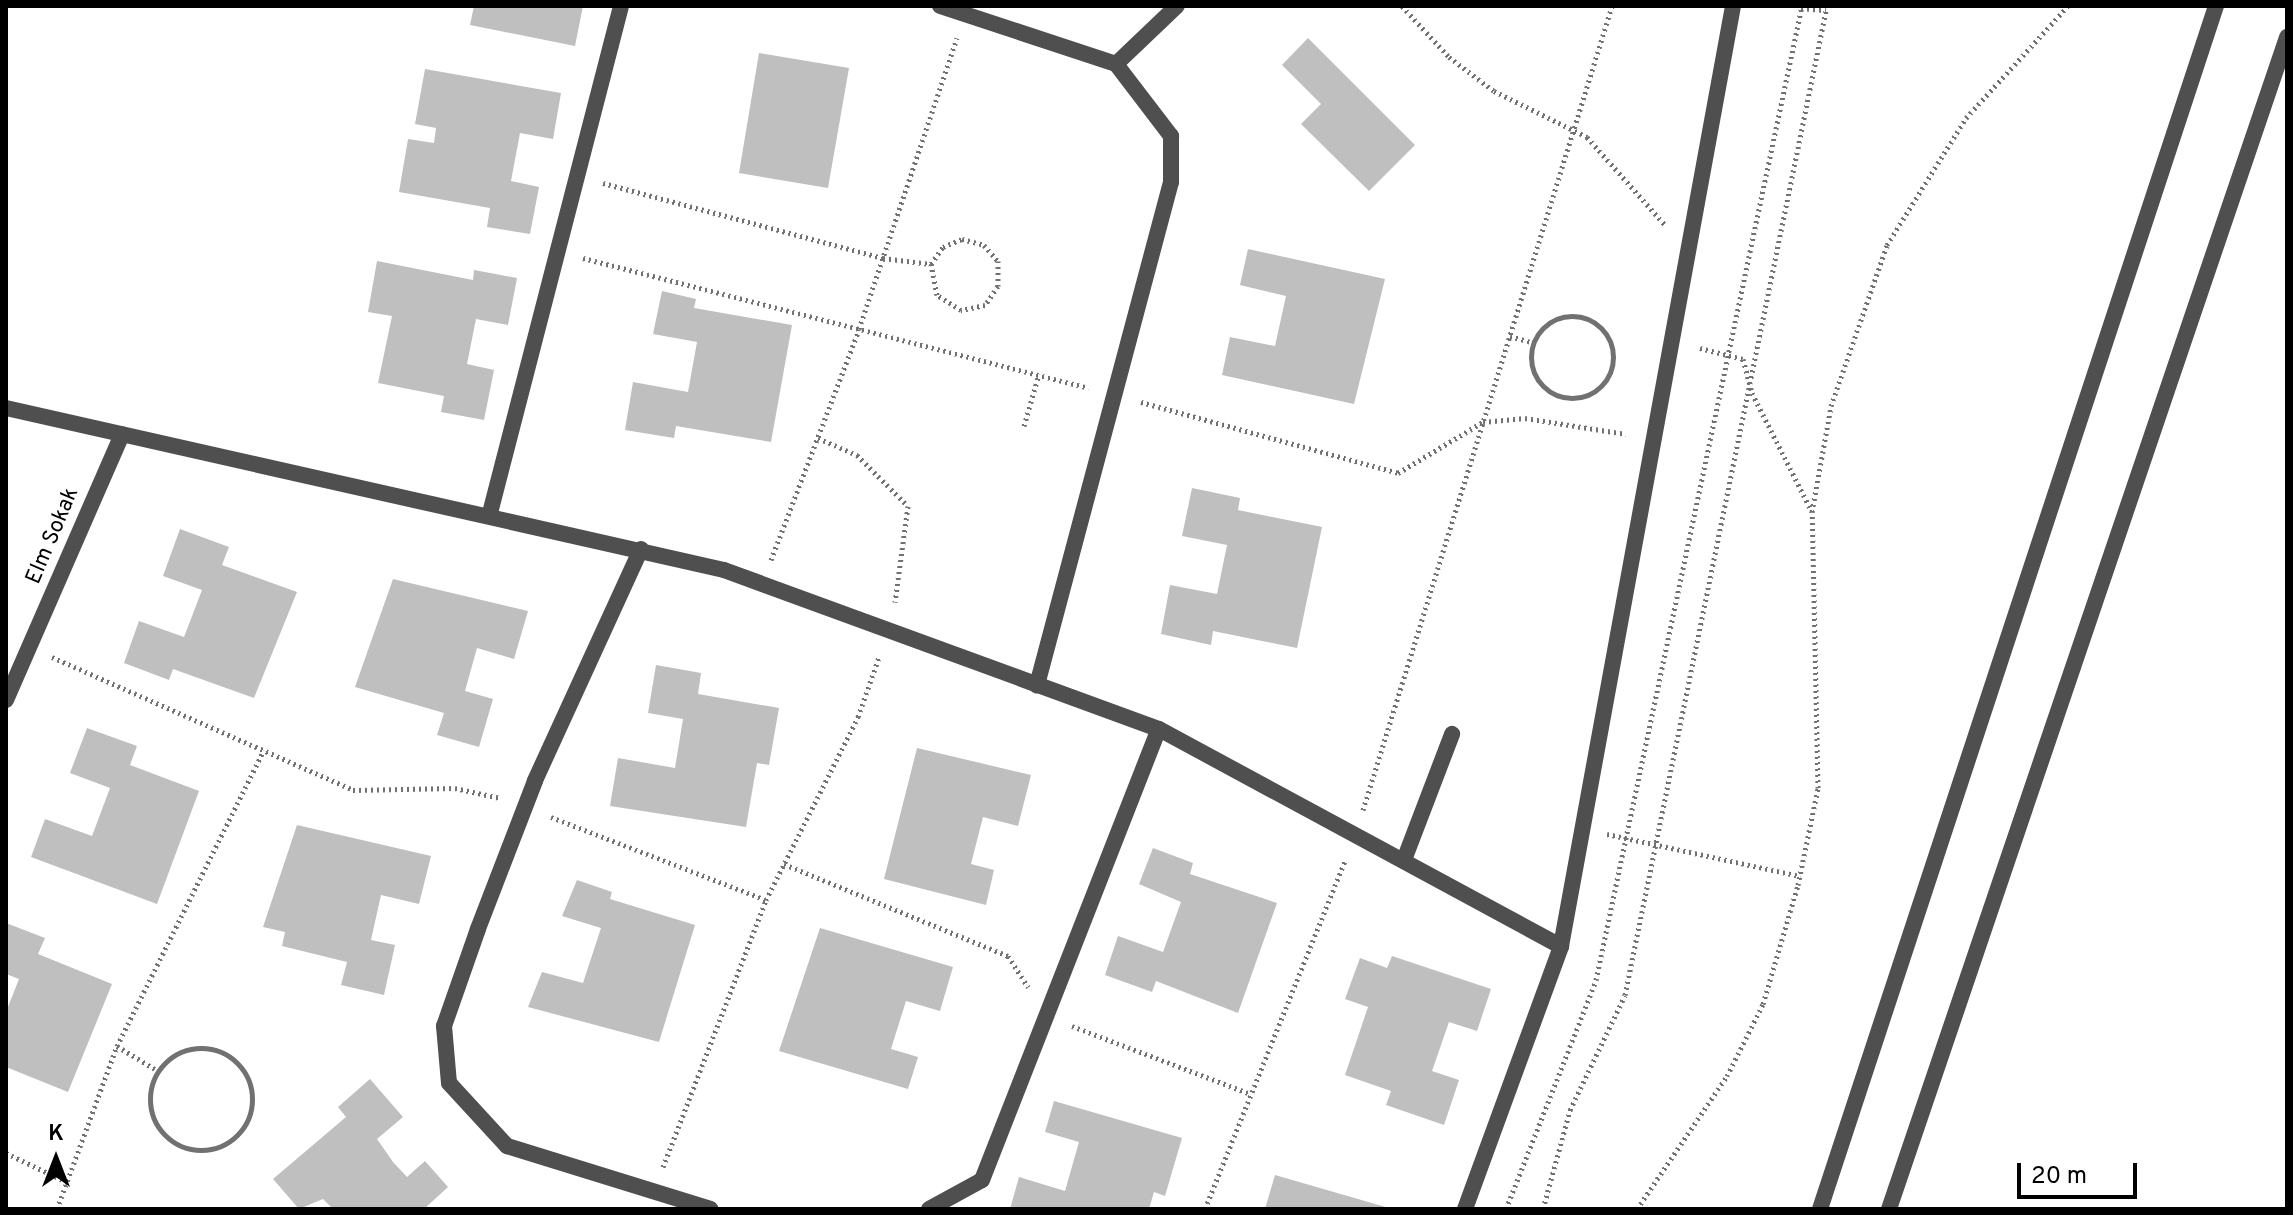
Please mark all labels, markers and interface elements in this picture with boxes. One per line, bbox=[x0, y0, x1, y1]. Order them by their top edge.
street label: Elm Sokak bbox=[21, 484, 85, 588]
north arrow bbox=[16, 1119, 96, 1199]
text: K bbox=[48, 1121, 64, 1148]
scale bar bbox=[2021, 1147, 2141, 1197]
text: 20 m bbox=[2031, 1162, 2087, 1192]

